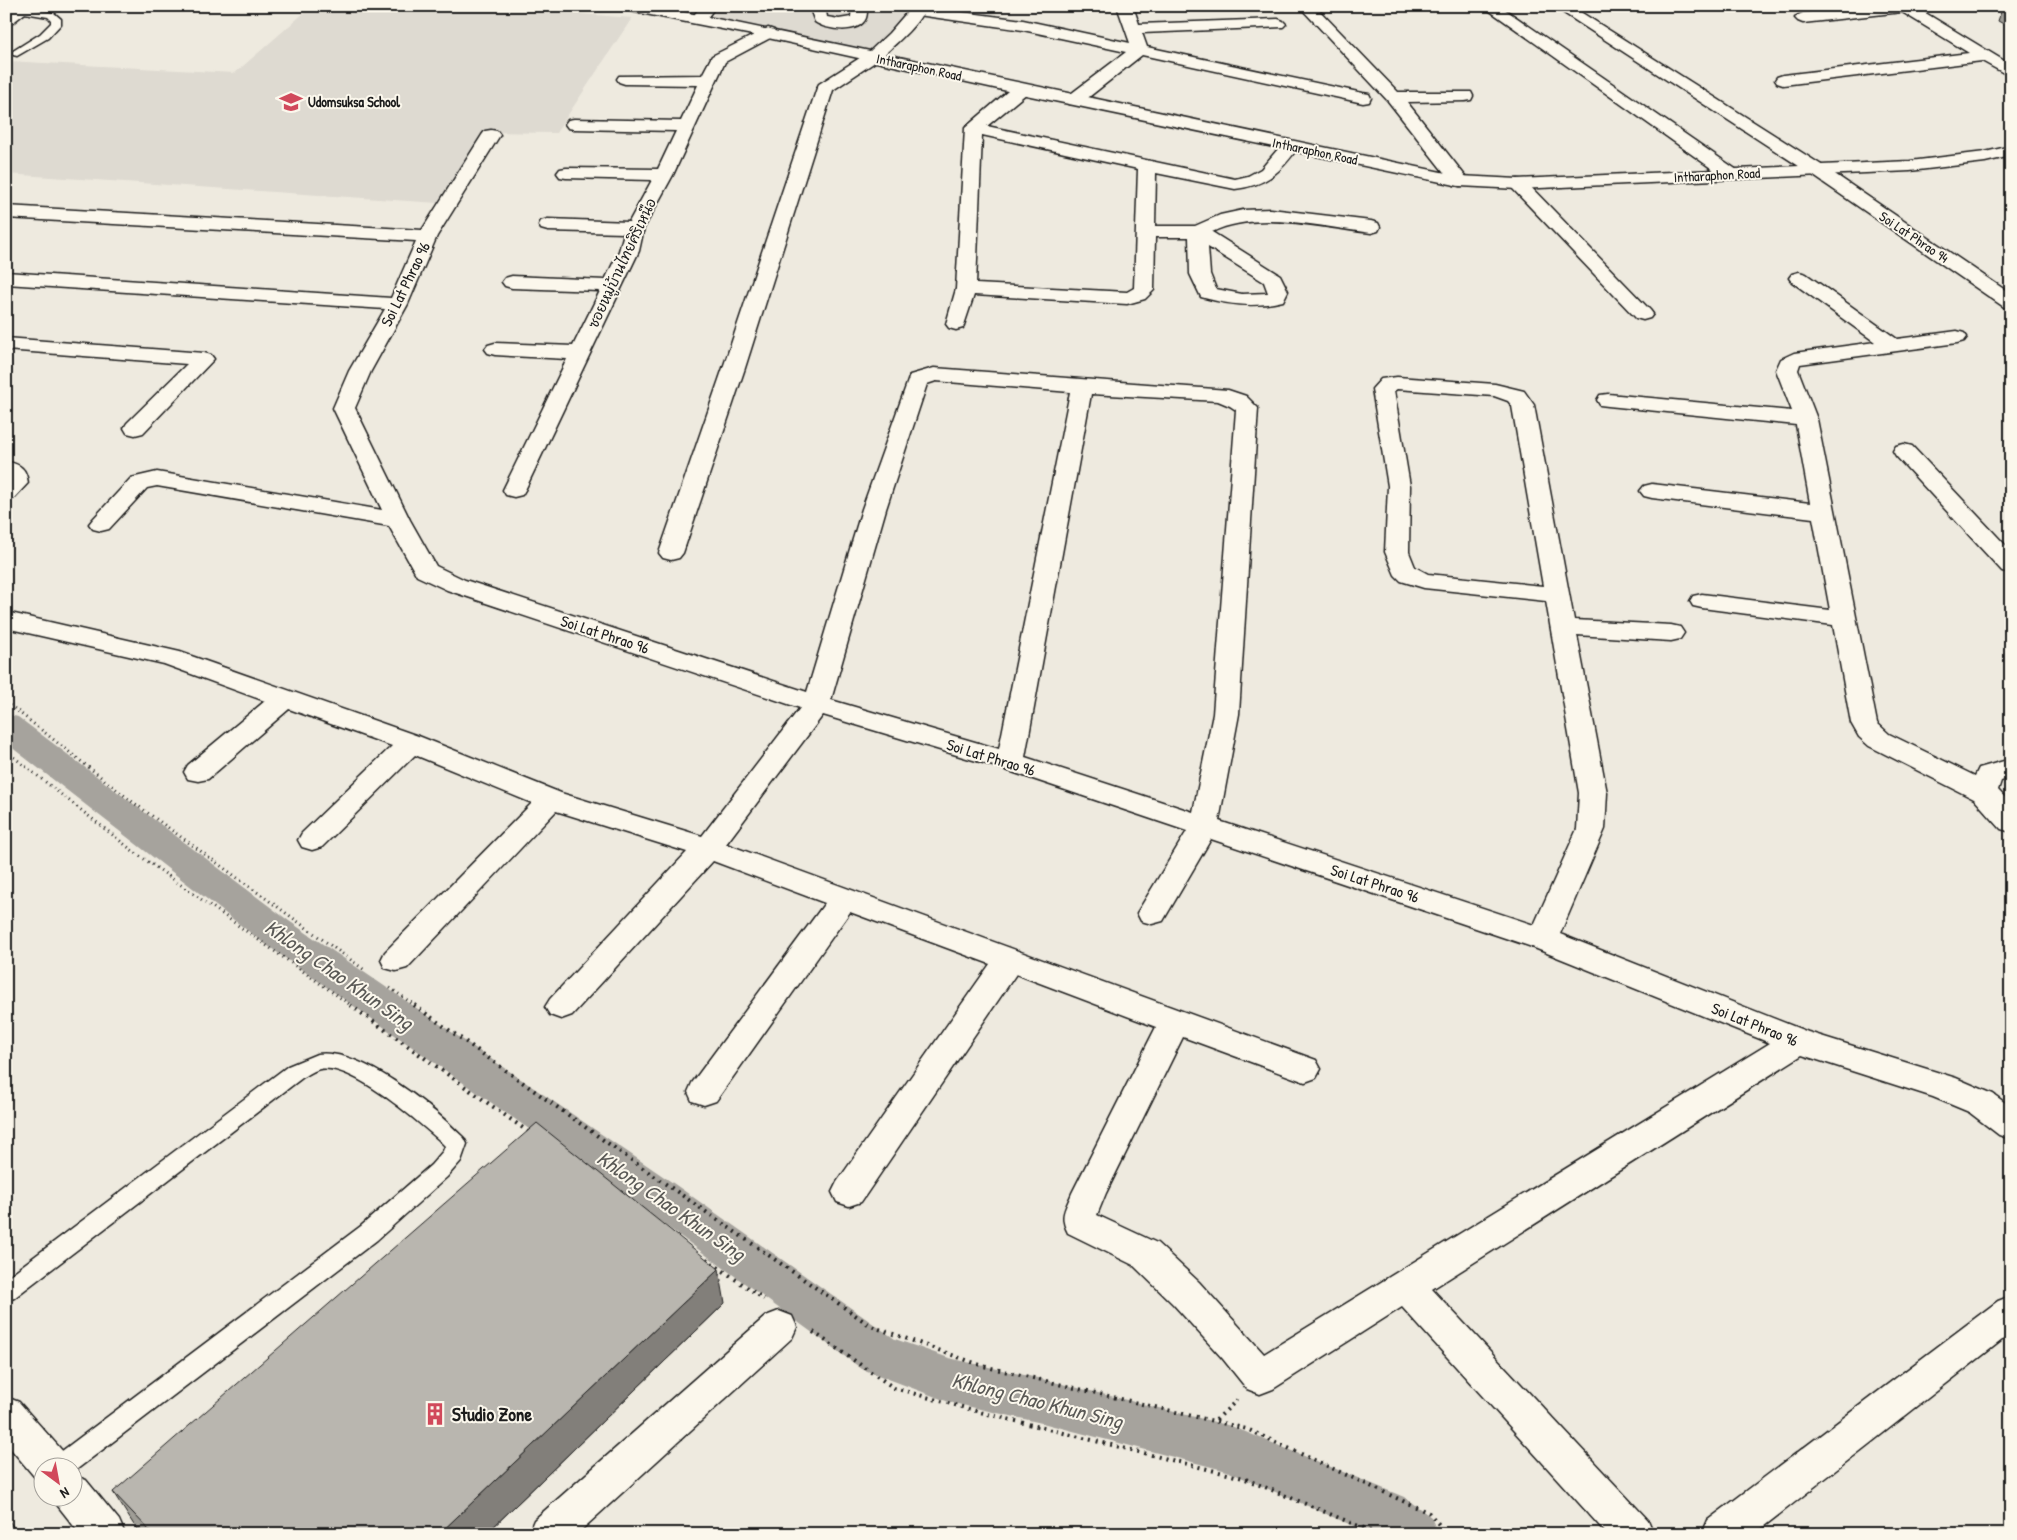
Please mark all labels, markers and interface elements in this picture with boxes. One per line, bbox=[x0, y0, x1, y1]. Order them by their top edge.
street label: Intharaphon Road bbox=[875, 48, 964, 86]
school or university icon: Udomsuksa School bbox=[278, 89, 304, 115]
place label: Udomsuksa School bbox=[308, 92, 400, 111]
street label: Intharaphon Road bbox=[1271, 132, 1360, 170]
street label: Intharaphon Road bbox=[1673, 163, 1761, 187]
street label: ซอยหมู่บ้านไทยศิริเหนือ bbox=[583, 195, 661, 331]
street label: Soi Lat Phrao 94 bbox=[1876, 206, 1953, 267]
street label: Soi Lat Phrao 96 bbox=[375, 238, 435, 330]
street label: Soi Lat Phrao 96 bbox=[558, 609, 652, 659]
street label: Soi Lat Phrao 96 bbox=[944, 733, 1038, 781]
street label: Soi Lat Phrao 96 bbox=[1328, 858, 1422, 908]
water label: Khlong Chao Khun Sing bbox=[259, 913, 421, 1038]
street label: Soi Lat Phrao 96 bbox=[1708, 997, 1802, 1051]
water label: Khlong Chao Khun Sing bbox=[591, 1144, 753, 1269]
water label: Khlong Chao Khun Sing bbox=[949, 1365, 1127, 1436]
building icon: Studio Zone bbox=[422, 1401, 448, 1427]
place label: Studio Zone bbox=[452, 1401, 532, 1427]
north arrow bbox=[32, 1458, 82, 1508]
text: N bbox=[56, 1483, 73, 1504]

